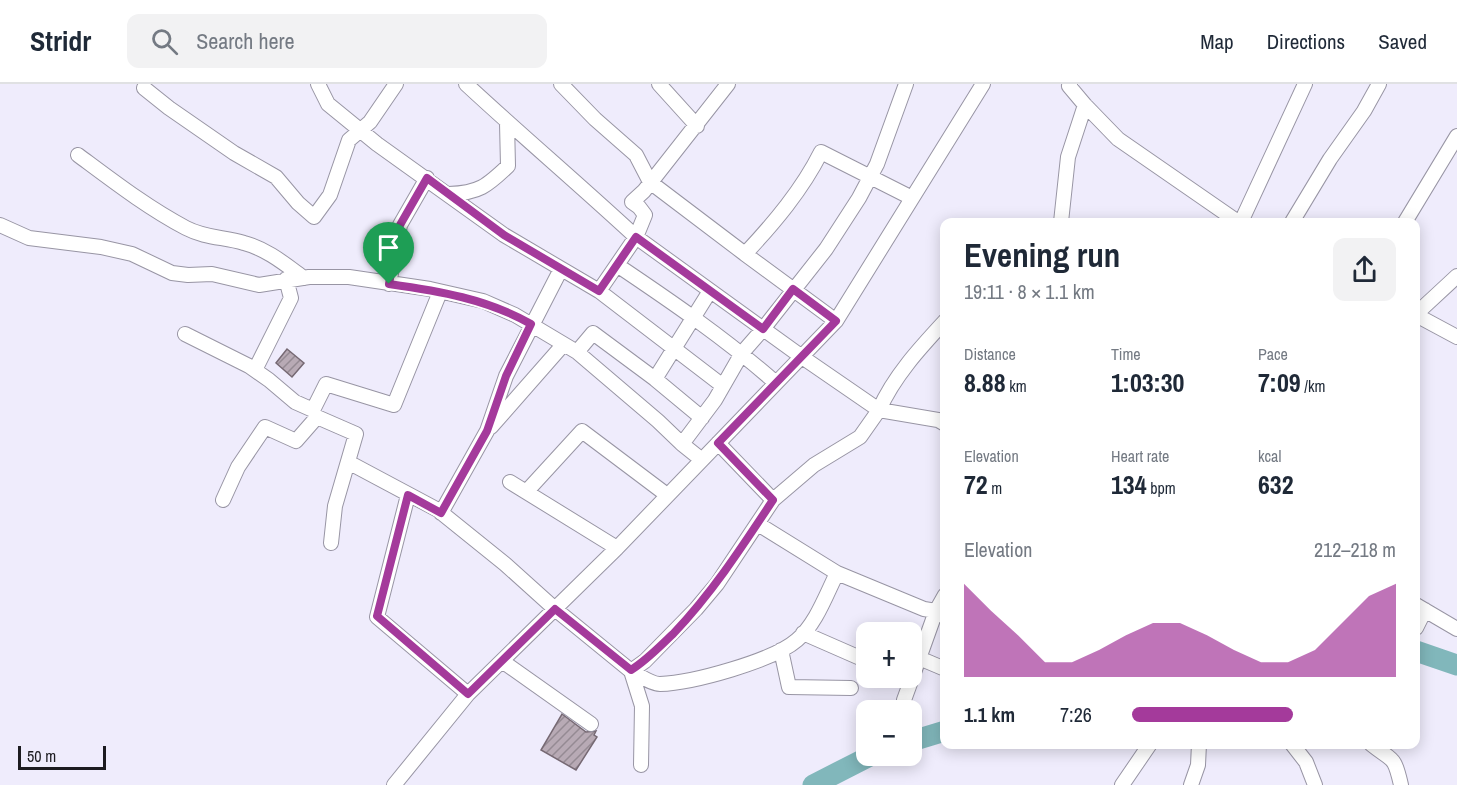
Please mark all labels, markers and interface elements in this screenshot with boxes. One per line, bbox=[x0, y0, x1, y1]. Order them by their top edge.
search box bbox=[127, 14, 547, 68]
text: Stridr bbox=[30, 22, 91, 60]
icon: search bbox=[148, 25, 181, 58]
text: Search here bbox=[196, 26, 295, 56]
text: Map bbox=[1200, 27, 1234, 56]
text: Directions bbox=[1267, 27, 1345, 56]
text: Saved bbox=[1378, 27, 1427, 56]
pin bbox=[363, 222, 414, 284]
icon: arrive bbox=[372, 231, 405, 264]
text: Evening run bbox=[964, 233, 1120, 277]
button: share bbox=[1333, 238, 1396, 301]
text: 19:11 · 8 × 1.1 km bbox=[964, 278, 1095, 305]
text: Distance bbox=[964, 343, 1016, 365]
text: Time bbox=[1111, 343, 1141, 365]
text: Pace bbox=[1258, 343, 1288, 365]
text: 8.88 bbox=[964, 365, 1006, 400]
text: 1:03:30 bbox=[1111, 365, 1184, 400]
text: 7:09 bbox=[1258, 365, 1301, 400]
text: km bbox=[1006, 375, 1027, 397]
text: /km bbox=[1301, 375, 1325, 397]
text: Elevation bbox=[964, 445, 1019, 467]
text: Heart rate bbox=[1111, 445, 1169, 467]
text: kcal bbox=[1258, 445, 1281, 467]
text: 72 bbox=[964, 467, 988, 502]
text: 134 bbox=[1111, 467, 1147, 502]
text: 632 bbox=[1258, 467, 1294, 502]
text: m bbox=[988, 477, 1002, 499]
text: bpm bbox=[1147, 477, 1176, 499]
text: Elevation bbox=[964, 536, 1032, 563]
text: 212–218 m bbox=[1314, 536, 1396, 563]
map controls bbox=[856, 622, 922, 766]
button: + bbox=[856, 622, 922, 688]
button: − bbox=[856, 700, 922, 766]
text: 1.1 km bbox=[964, 701, 1015, 728]
text: 7:26 bbox=[1060, 701, 1092, 728]
scale bar bbox=[18, 743, 106, 770]
text: 50 m bbox=[27, 745, 56, 767]

